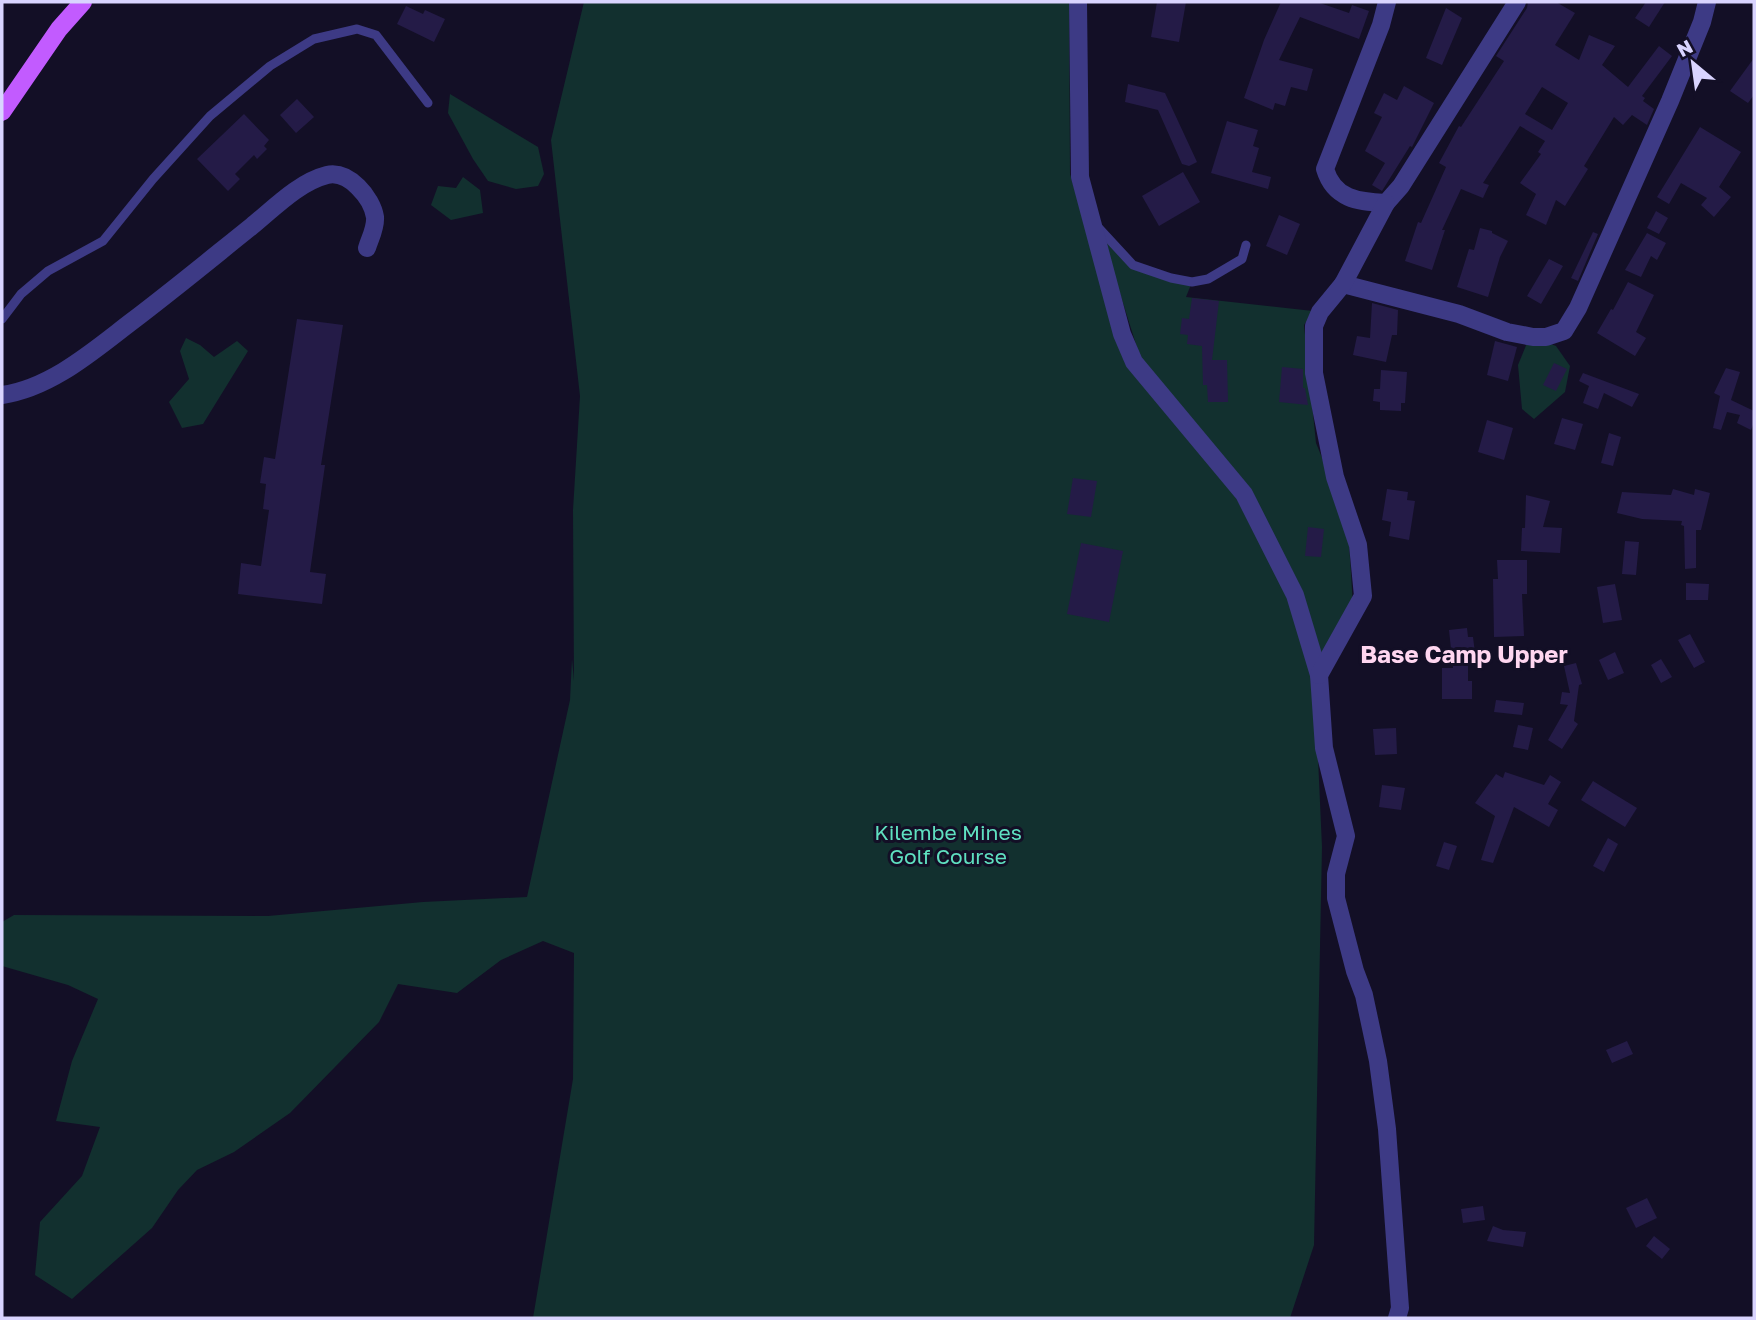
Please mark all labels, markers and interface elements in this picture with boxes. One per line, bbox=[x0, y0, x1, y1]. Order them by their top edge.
north arrow bbox=[1658, 28, 1728, 98]
text: N bbox=[1673, 34, 1696, 61]
district label: Base Camp Upper bbox=[1360, 639, 1568, 668]
park label: Kilembe Mines Golf Course bbox=[874, 819, 1022, 869]

